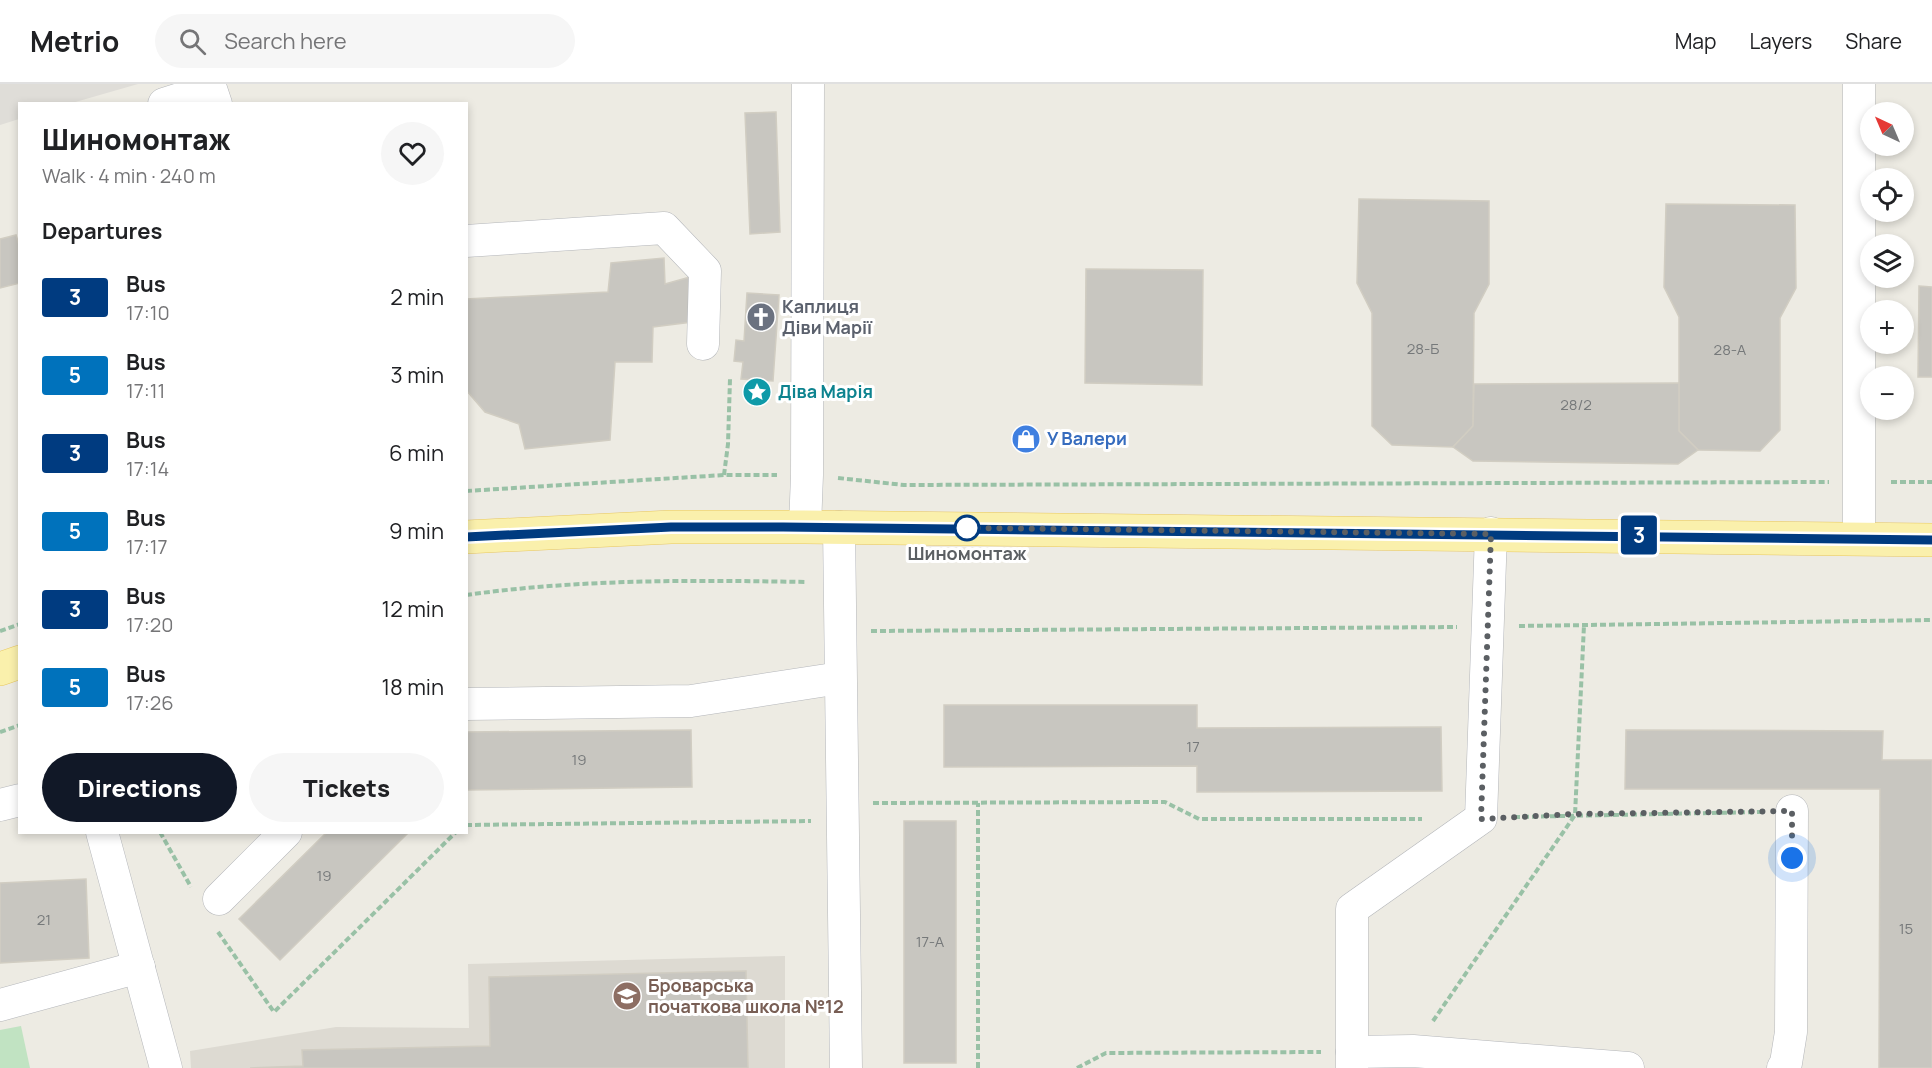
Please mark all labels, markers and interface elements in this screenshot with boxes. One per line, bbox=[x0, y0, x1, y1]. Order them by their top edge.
search box bbox=[155, 14, 575, 68]
text: Metrio bbox=[30, 22, 119, 60]
icon: search bbox=[176, 25, 209, 58]
text: Search here bbox=[224, 26, 347, 56]
text: Map bbox=[1675, 27, 1716, 55]
text: Layers bbox=[1749, 27, 1812, 55]
text: Share bbox=[1845, 27, 1902, 55]
north arrow bbox=[1860, 102, 1914, 156]
map controls bbox=[1860, 102, 1914, 420]
text: Шиномонтаж bbox=[42, 120, 231, 158]
button: heart bbox=[381, 122, 444, 185]
text: Walk · 4 min · 240 m bbox=[42, 162, 216, 189]
button: locate bbox=[1860, 168, 1914, 222]
text: Departures bbox=[42, 216, 162, 246]
button: layers bbox=[1860, 234, 1914, 288]
text: Bus bbox=[126, 269, 166, 299]
text: 2 min bbox=[390, 282, 444, 312]
text: 3 bbox=[69, 283, 81, 311]
place label: Каплиця Діви Марії bbox=[782, 294, 873, 339]
text: 17:10 bbox=[126, 299, 170, 326]
button: + bbox=[1860, 300, 1914, 354]
church icon: Каплиця Діви Марії bbox=[745, 301, 777, 333]
house number: 28-Б bbox=[1407, 338, 1439, 359]
house number: 28-А bbox=[1714, 339, 1747, 360]
text: Bus bbox=[126, 347, 166, 377]
text: 3 min bbox=[391, 360, 444, 390]
text: 5 bbox=[69, 361, 81, 389]
button: − bbox=[1860, 366, 1914, 420]
place icon: Діва Марія bbox=[741, 376, 773, 408]
text: 17:11 bbox=[126, 377, 165, 404]
place label: Діва Марія bbox=[778, 379, 873, 403]
house number: 28/2 bbox=[1560, 394, 1592, 415]
shop icon: У Валери bbox=[1010, 423, 1042, 455]
text: Bus bbox=[126, 425, 166, 455]
place label: У Валери bbox=[1047, 426, 1127, 450]
text: 6 min bbox=[389, 438, 444, 468]
text: 3 bbox=[69, 439, 81, 467]
text: 17:14 bbox=[126, 455, 169, 482]
text: Bus bbox=[126, 503, 166, 533]
marker: Шиномонтаж bbox=[954, 515, 980, 541]
text: 9 min bbox=[389, 516, 444, 546]
line badge: 3 bbox=[1620, 516, 1658, 554]
text: 5 bbox=[69, 517, 81, 545]
text: 3 bbox=[1633, 521, 1645, 549]
text: 17:17 bbox=[126, 533, 168, 560]
place label: Шиномонтаж bbox=[907, 541, 1027, 565]
text: Bus bbox=[126, 581, 166, 611]
text: 12 min bbox=[382, 594, 444, 624]
text: 3 bbox=[69, 595, 81, 623]
text: 17:20 bbox=[126, 611, 173, 638]
text: Bus bbox=[126, 659, 166, 689]
text: 18 min bbox=[381, 672, 444, 702]
text: 5 bbox=[69, 673, 81, 701]
text: 17:26 bbox=[126, 689, 174, 716]
house number: 17 bbox=[1186, 736, 1200, 757]
house number: 19 bbox=[571, 749, 587, 770]
button: Directions bbox=[42, 753, 237, 822]
button: Tickets bbox=[249, 753, 444, 822]
your location bbox=[1777, 843, 1807, 873]
house number: 19 bbox=[316, 865, 332, 886]
house number: 21 bbox=[37, 909, 51, 930]
house number: 15 bbox=[1899, 918, 1913, 939]
house number: 17-А bbox=[916, 931, 945, 952]
place label: Броварська початкова школа №12 bbox=[648, 973, 844, 1018]
school or university icon: Броварська початкова школа №12 bbox=[611, 980, 643, 1012]

